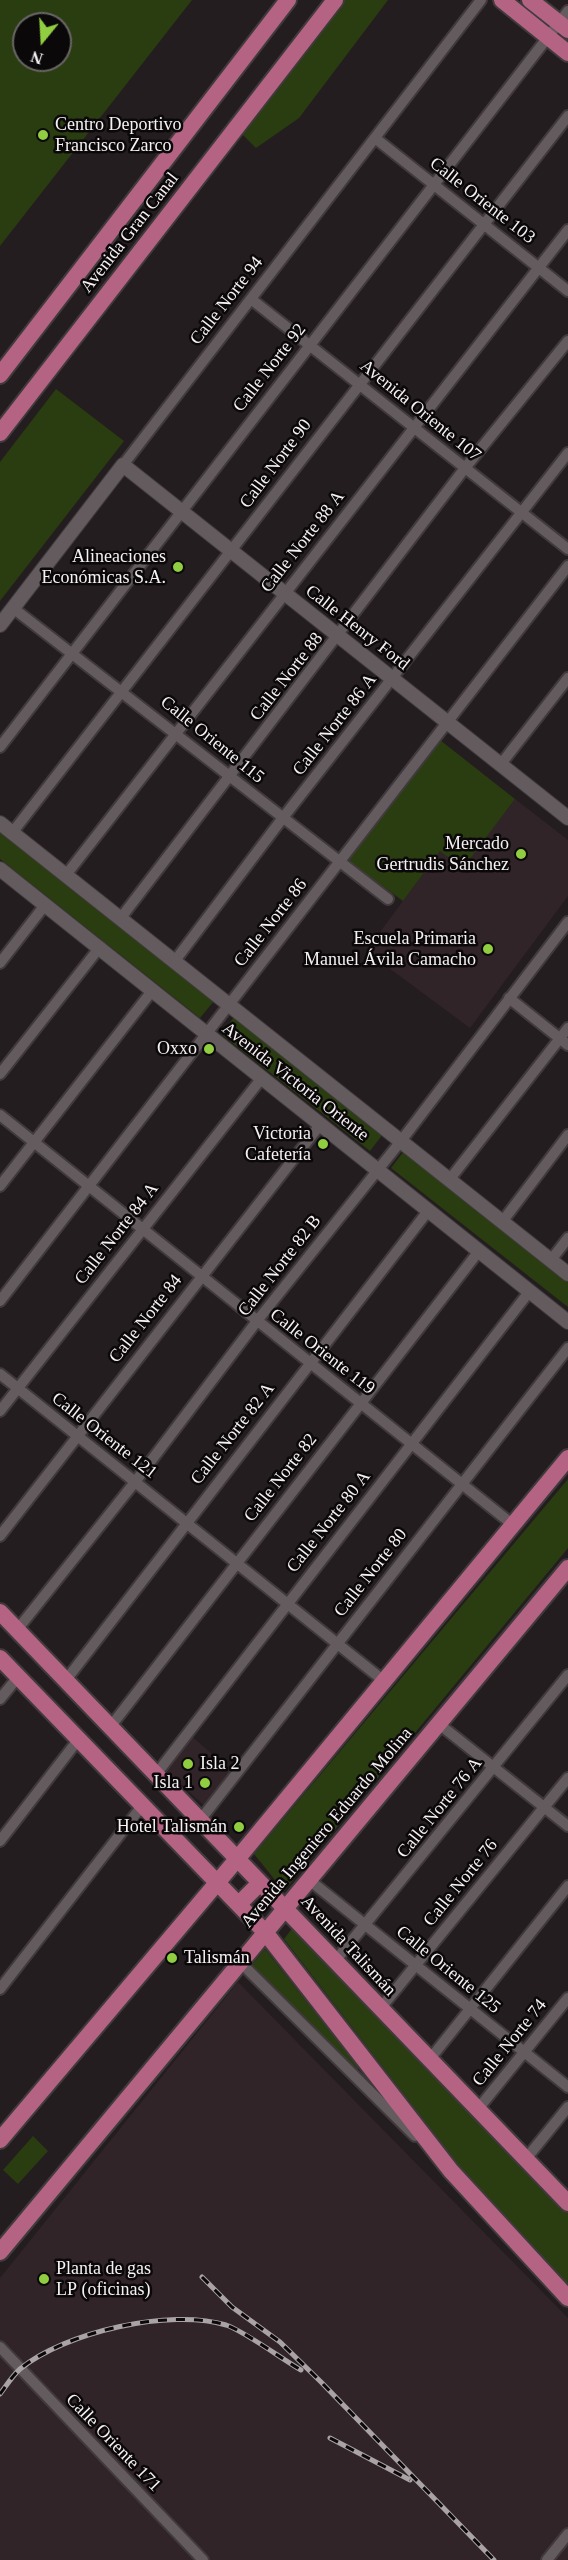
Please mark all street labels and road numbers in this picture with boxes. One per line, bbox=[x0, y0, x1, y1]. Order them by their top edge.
street label: Calle Oriente 103 bbox=[425, 153, 539, 249]
street label: Avenida Gran Canal bbox=[76, 169, 184, 297]
street label: Calle Norte 94 bbox=[186, 253, 268, 349]
street label: Calle Norte 92 bbox=[229, 320, 311, 416]
street label: Avenida Oriente 107 bbox=[355, 356, 485, 466]
street label: Calle Norte 90 bbox=[235, 415, 317, 513]
street label: Calle Norte 88 A bbox=[256, 487, 350, 597]
street label: Calle Henry Ford bbox=[301, 581, 413, 675]
street label: Calle Norte 88 bbox=[246, 629, 328, 725]
street label: Calle Norte 86 A bbox=[288, 670, 382, 780]
street label: Calle Oriente 115 bbox=[156, 692, 268, 788]
street label: Calle Norte 86 bbox=[230, 875, 312, 971]
street label: Avenida Victoria Oriente bbox=[217, 1018, 373, 1146]
street label: Calle Norte 84 A bbox=[70, 1179, 164, 1289]
street label: Calle Norte 82 B bbox=[234, 1211, 326, 1321]
street label: Calle Norte 84 bbox=[105, 1271, 187, 1367]
street label: Calle Oriente 119 bbox=[265, 1304, 379, 1400]
street label: Calle Norte 82 A bbox=[186, 1379, 280, 1489]
street label: Calle Oriente 121 bbox=[47, 1388, 161, 1484]
street label: Calle Norte 82 bbox=[240, 1430, 322, 1526]
street label: Calle Norte 80 A bbox=[282, 1467, 376, 1577]
street label: Calle Norte 80 bbox=[330, 1525, 412, 1621]
street label: Avenida Ingeniero Eduardo Molina bbox=[237, 1723, 417, 1933]
street label: Calle Norte 76 A bbox=[393, 1753, 487, 1863]
street label: Calle Norte 76 bbox=[419, 1835, 503, 1931]
street label: Avenida Talismán bbox=[296, 1891, 400, 2001]
street label: Calle Oriente 125 bbox=[391, 1921, 505, 2019]
street label: Calle Norte 74 bbox=[468, 1995, 552, 2091]
street label: Calle Oriente 171 bbox=[61, 2389, 165, 2497]

